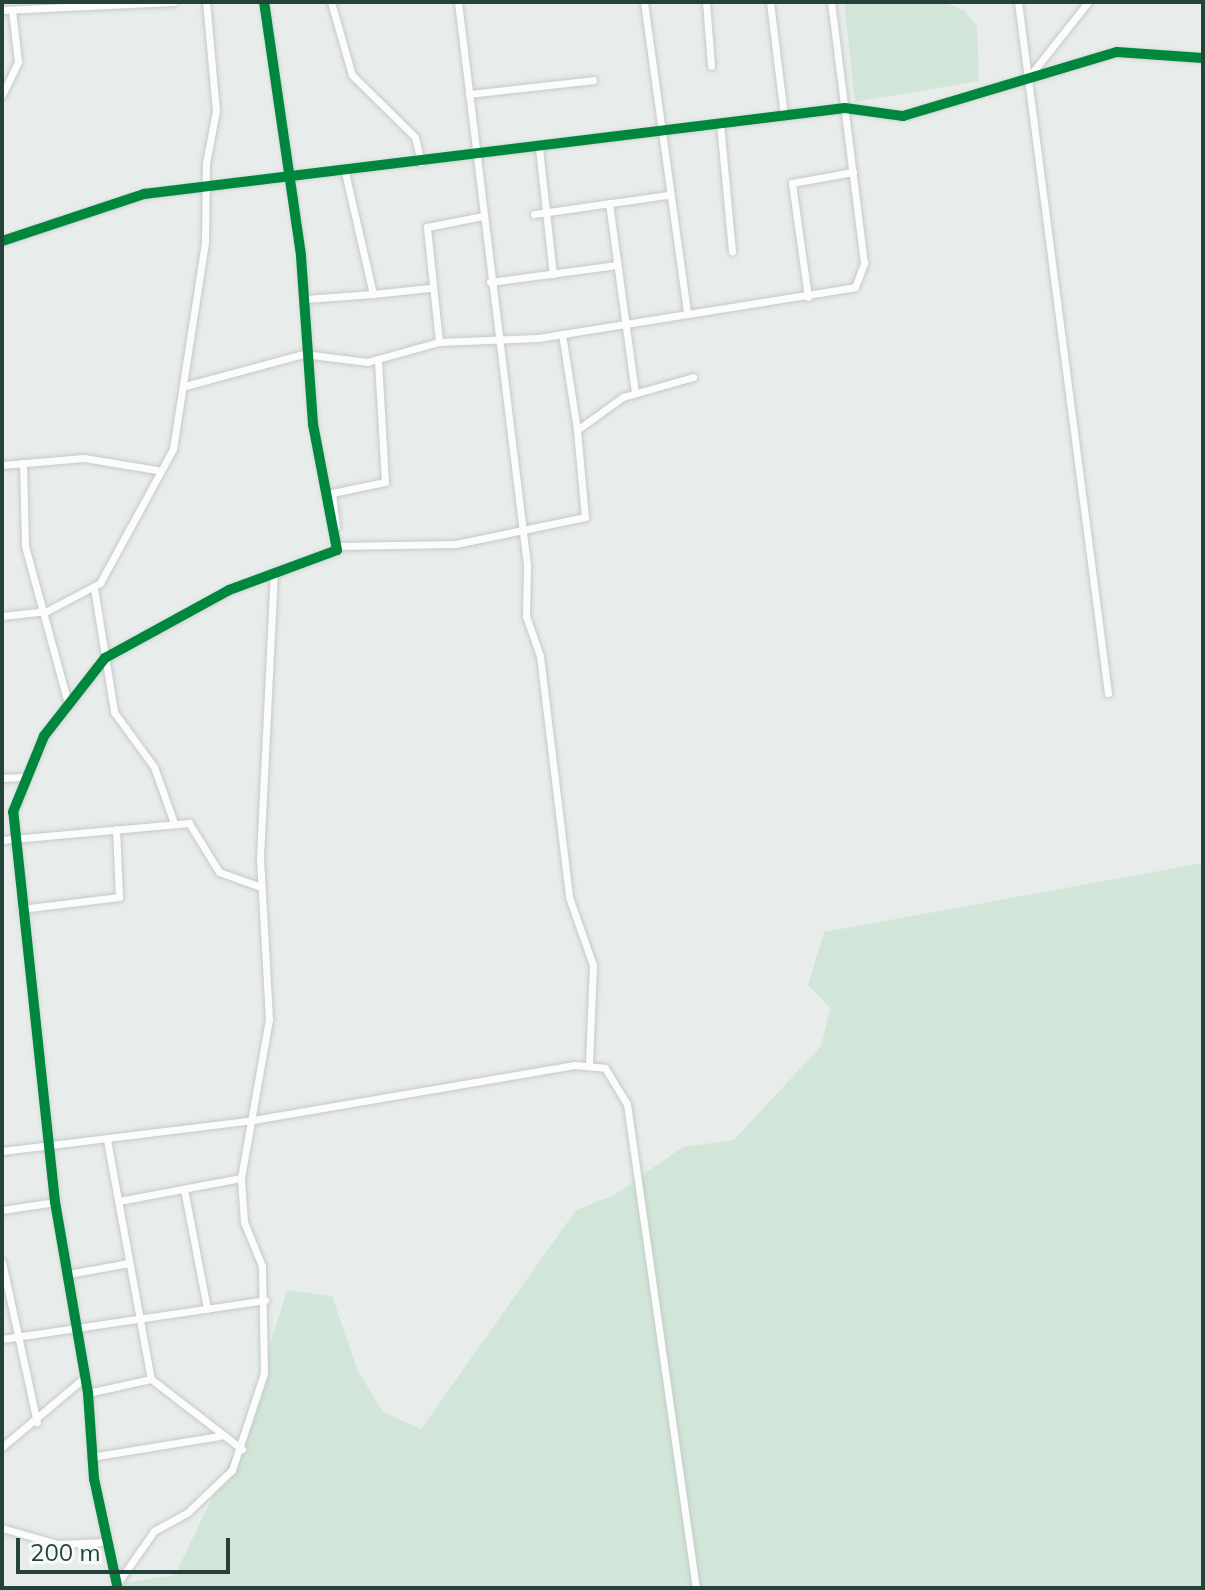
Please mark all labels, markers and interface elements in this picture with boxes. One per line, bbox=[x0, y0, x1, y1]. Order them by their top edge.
scale bar bbox=[20, 1522, 234, 1572]
text: 200 m bbox=[30, 1537, 101, 1567]

